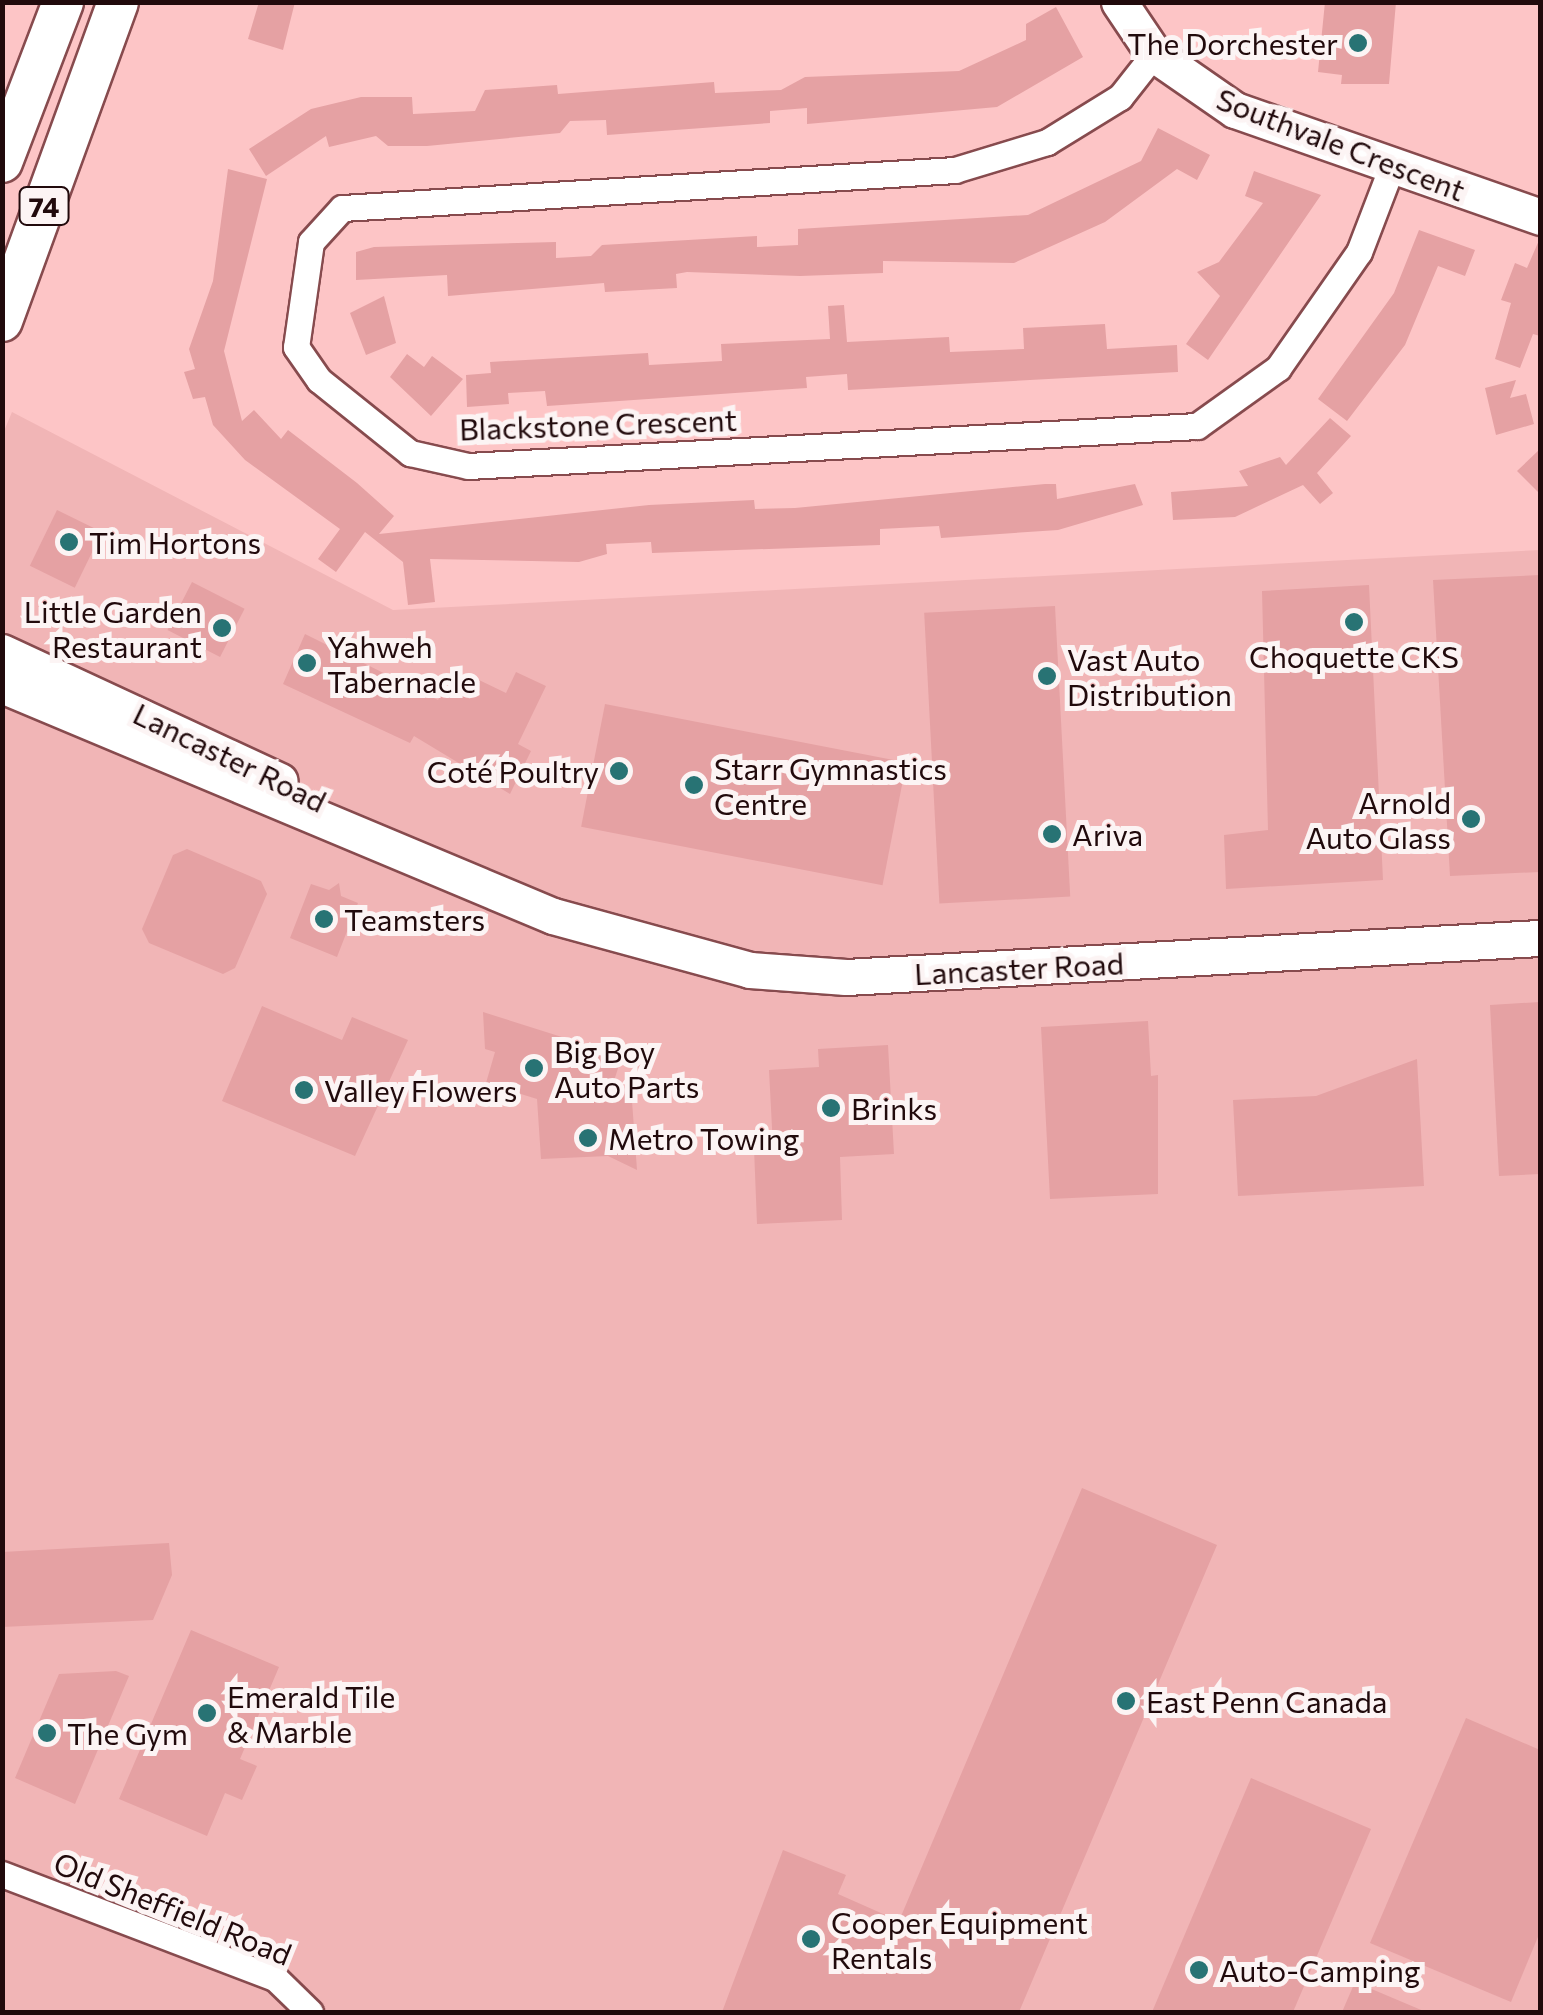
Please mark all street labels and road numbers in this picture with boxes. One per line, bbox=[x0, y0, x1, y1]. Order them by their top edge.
street label: Southvale Crescent bbox=[1212, 80, 1470, 208]
road number: 74 bbox=[17, 183, 72, 229]
street label: Blackstone Crescent bbox=[459, 401, 737, 447]
street label: Lancaster Road bbox=[128, 695, 332, 819]
street label: Lancaster Road bbox=[913, 945, 1125, 991]
street label: Old Sheffield Road bbox=[49, 1844, 297, 1972]

